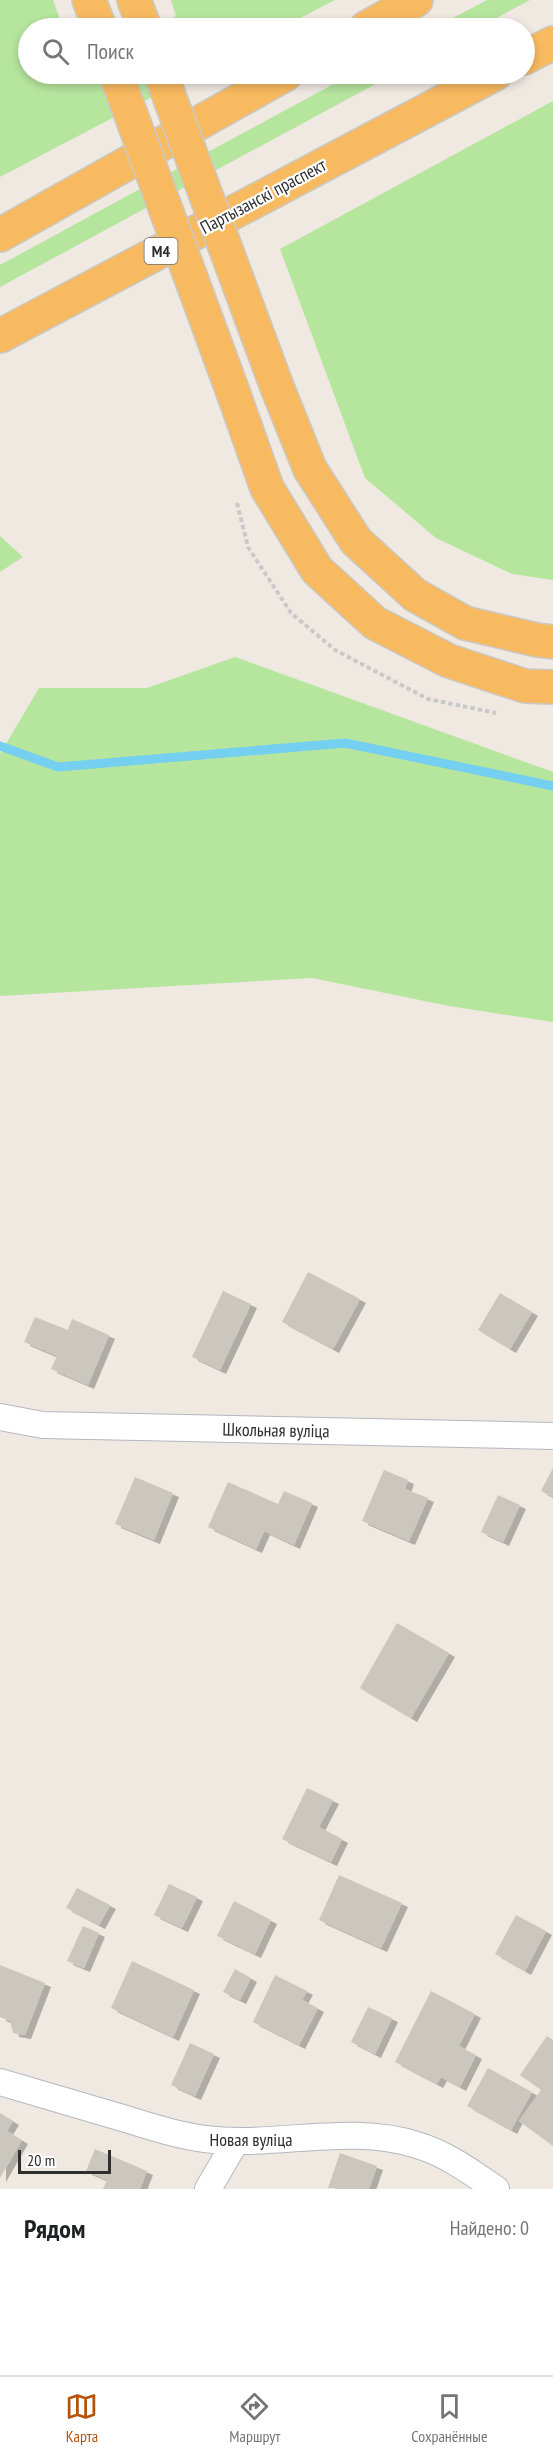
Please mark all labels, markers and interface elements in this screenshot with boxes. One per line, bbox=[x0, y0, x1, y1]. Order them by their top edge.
search box bbox=[18, 18, 535, 84]
icon: search bbox=[39, 35, 72, 68]
text: Поиск bbox=[87, 37, 134, 65]
street label: Партызанскі праспект bbox=[196, 153, 330, 239]
road number: М4 bbox=[144, 238, 178, 264]
street label: Школьная вуліца bbox=[222, 1418, 330, 1442]
street label: Новая вуліца bbox=[210, 2128, 292, 2151]
scale bar bbox=[18, 2147, 111, 2174]
text: 20 m bbox=[27, 2150, 55, 2170]
text: Рядом bbox=[24, 2212, 85, 2245]
text: Найдено: 0 bbox=[450, 2215, 529, 2241]
tab: Карта bbox=[65, 2390, 98, 2446]
tab: Маршрут bbox=[229, 2390, 280, 2446]
tab: Сохранённые bbox=[411, 2390, 488, 2446]

